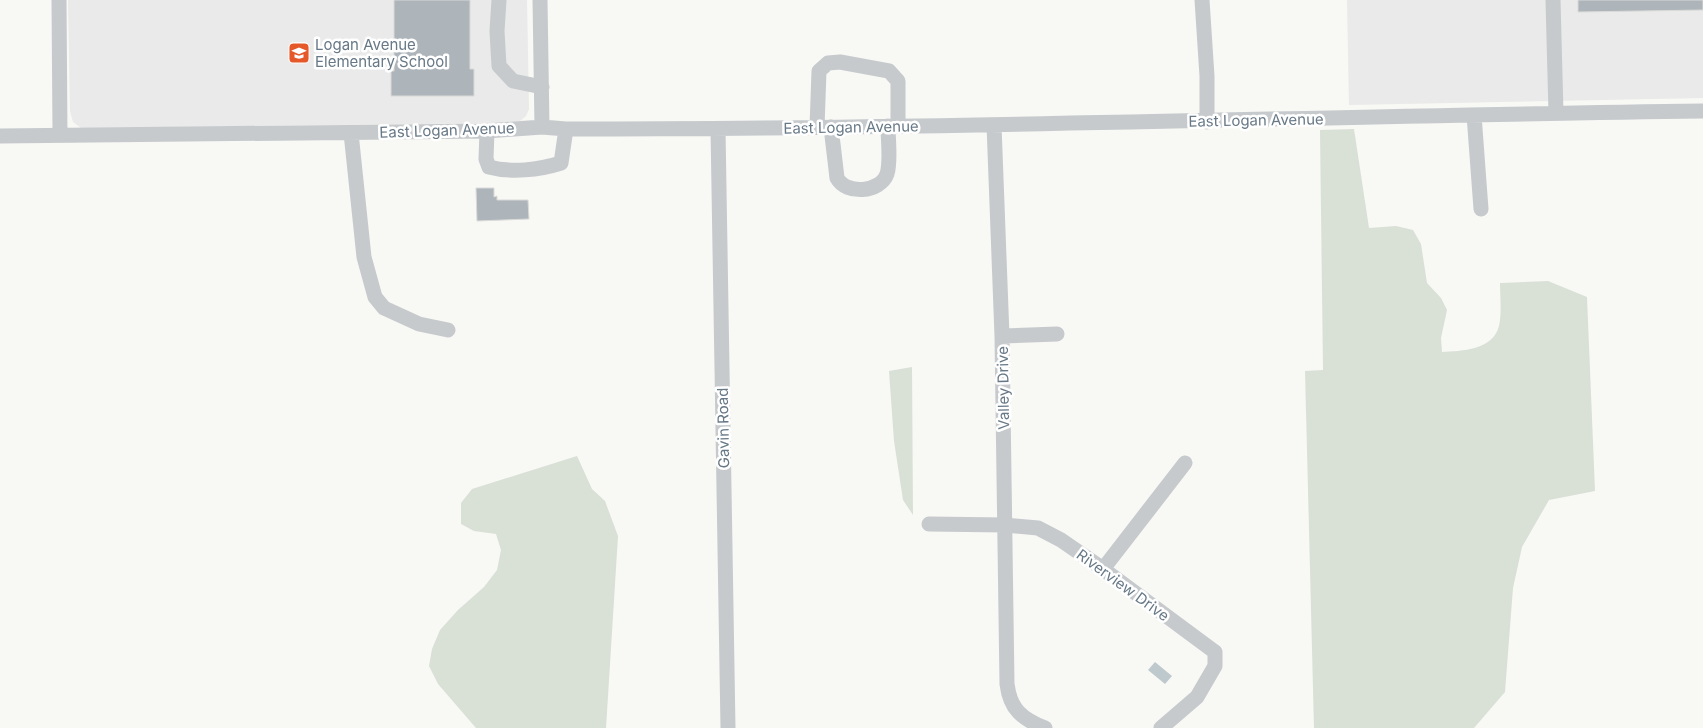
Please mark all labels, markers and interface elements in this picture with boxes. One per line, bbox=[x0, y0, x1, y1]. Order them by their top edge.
place label: Logan Avenue Elementary School bbox=[315, 35, 448, 71]
school or university icon: Logan Avenue Elementary School bbox=[287, 41, 311, 65]
street label: East Logan Avenue bbox=[1188, 109, 1324, 131]
street label: East Logan Avenue bbox=[783, 116, 919, 138]
street label: East Logan Avenue bbox=[379, 118, 515, 142]
street label: Valley Drive bbox=[993, 346, 1013, 430]
street label: Gavin Road bbox=[713, 387, 733, 469]
street label: Riverview Drive bbox=[1073, 545, 1173, 625]

